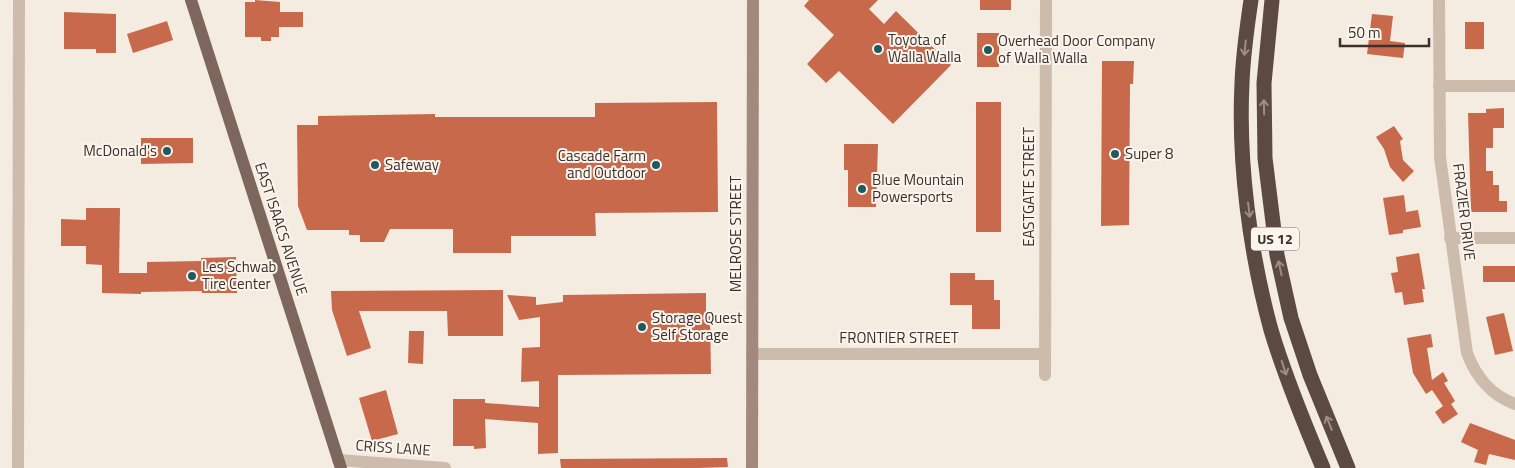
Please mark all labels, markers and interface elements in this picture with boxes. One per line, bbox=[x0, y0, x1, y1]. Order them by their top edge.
scale bar bbox=[1340, 15, 1429, 47]
text: 50 m bbox=[1348, 21, 1381, 44]
place label: Toyota of Walla Walla bbox=[888, 28, 962, 68]
place label: Overhead Door Company of Walla Walla bbox=[998, 29, 1155, 69]
one-way arrow bbox=[1240, 40, 1250, 56]
marker: Toyota of Walla Walla bbox=[872, 43, 884, 55]
marker: Overhead Door Company of Walla Walla bbox=[982, 44, 994, 56]
one-way arrow bbox=[1259, 99, 1269, 116]
street label: EASTGATE STREET bbox=[1017, 127, 1040, 247]
place label: McDonald's bbox=[83, 139, 157, 162]
place label: Super 8 bbox=[1125, 142, 1173, 165]
place label: Cascade Farm and Outdoor bbox=[558, 144, 646, 184]
marker: McDonald's bbox=[161, 145, 173, 157]
marker: Super 8 bbox=[1109, 148, 1121, 160]
place label: Safeway bbox=[385, 153, 439, 176]
street label: EAST ISAACS AVENUE bbox=[249, 159, 314, 299]
marker: Safeway bbox=[369, 159, 381, 171]
marker: Cascade Farm and Outdoor bbox=[650, 159, 662, 171]
street label: FRAZIER DRIVE bbox=[1447, 162, 1482, 262]
place label: Blue Mountain Powersports bbox=[872, 168, 964, 208]
street label: MELROSE STREET bbox=[724, 176, 747, 292]
marker: Blue Mountain Powersports bbox=[856, 183, 868, 195]
one-way arrow bbox=[1244, 202, 1254, 218]
road number: US 12 bbox=[1251, 228, 1299, 250]
place label: Les Schwab Tire Center bbox=[202, 255, 276, 295]
one-way arrow bbox=[1275, 261, 1284, 277]
marker: Les Schwab Tire Center bbox=[186, 270, 198, 282]
place label: Storage Quest Self Storage bbox=[652, 306, 743, 346]
marker: Storage Quest Self Storage bbox=[636, 321, 648, 333]
street label: FRONTIER STREET bbox=[839, 326, 959, 349]
one-way arrow bbox=[1280, 360, 1289, 376]
one-way arrow bbox=[1324, 416, 1333, 431]
street label: CRISS LANE bbox=[355, 433, 431, 462]

